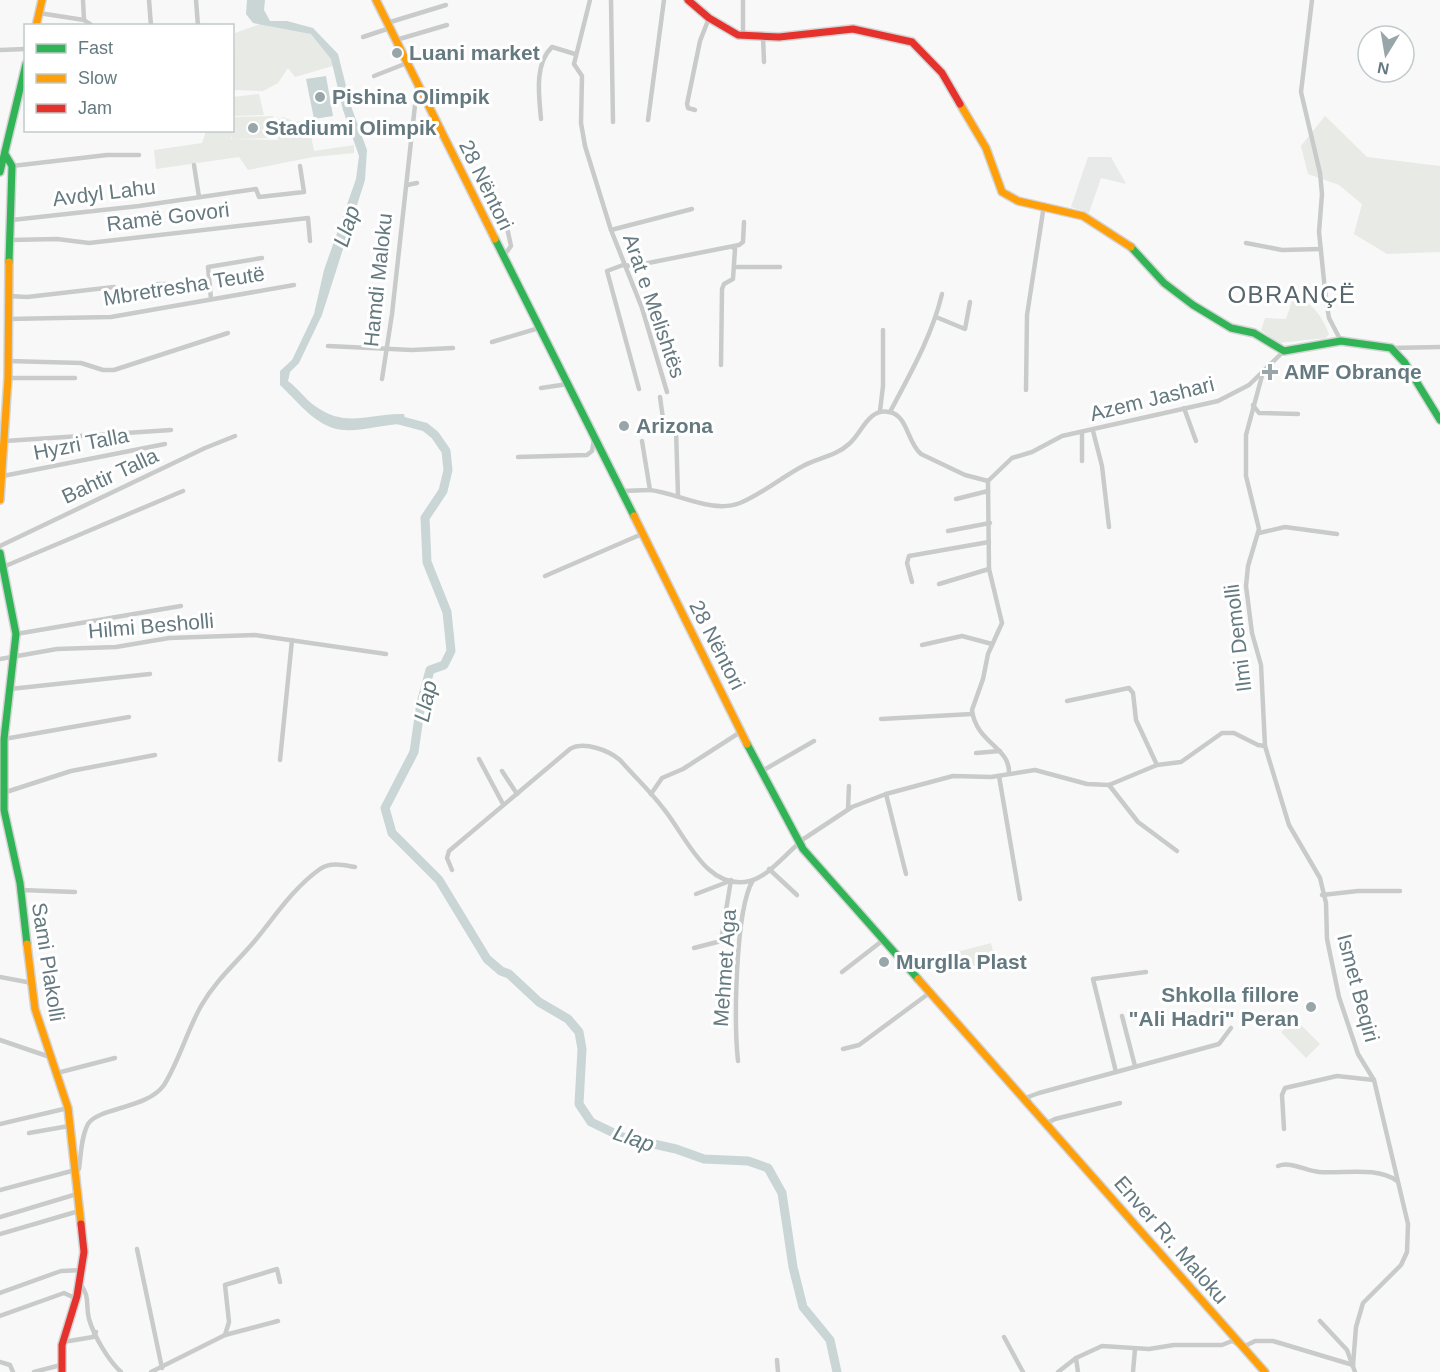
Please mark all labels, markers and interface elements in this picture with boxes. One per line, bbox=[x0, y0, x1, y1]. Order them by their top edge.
legend bbox=[24, 24, 234, 132]
north arrow bbox=[1356, 24, 1416, 84]
text: Fast bbox=[78, 38, 113, 58]
place label: Luani market bbox=[409, 41, 540, 64]
marker: Luani market bbox=[390, 46, 404, 60]
text: N bbox=[1376, 59, 1391, 78]
text: Slow bbox=[78, 68, 118, 88]
place label: Pishina Olimpik bbox=[332, 85, 490, 108]
marker: Pishina Olimpik bbox=[313, 90, 327, 104]
text: Jam bbox=[78, 98, 112, 118]
place label: Stadiumi Olimpik bbox=[265, 116, 437, 139]
marker: Stadiumi Olimpik bbox=[246, 121, 260, 135]
street label: 28 Nëntori bbox=[455, 136, 518, 233]
street label: Avdyl Lahu bbox=[51, 175, 157, 210]
street label: Ramë Govori bbox=[105, 198, 231, 235]
water label: Llap bbox=[328, 203, 365, 250]
street label: Hamdi Maloku bbox=[359, 212, 396, 348]
street label: Arat e Melishtës bbox=[619, 231, 690, 381]
street label: Mbretresha Teutë bbox=[102, 261, 266, 310]
district label: OBRANÇË bbox=[1227, 281, 1357, 308]
place label: AMF Obranqe bbox=[1284, 360, 1422, 383]
marker: AMF Obranqe bbox=[1261, 363, 1279, 381]
street label: Azem Jashari bbox=[1087, 372, 1216, 425]
place label: Arizona bbox=[636, 414, 713, 437]
marker: Arizona bbox=[617, 419, 631, 433]
street label: Hyzri Talla bbox=[31, 423, 131, 464]
street label: Bahtir Talla bbox=[58, 443, 162, 508]
street label: Ilmi Demolli bbox=[1219, 583, 1256, 693]
street label: 28 Nëntori bbox=[685, 596, 750, 693]
street label: Hilmi Besholli bbox=[87, 609, 215, 642]
water label: Llap bbox=[409, 678, 442, 724]
street label: Sami Plakolli bbox=[28, 901, 69, 1023]
street label: Mehmet Aga bbox=[709, 908, 740, 1028]
street label: Ismet Beqiri bbox=[1333, 931, 1384, 1044]
place label: Murglla Plast bbox=[896, 950, 1027, 973]
marker: Murglla Plast bbox=[877, 955, 891, 969]
place label: Shkolla fillore "Ali Hadri" Peran bbox=[1129, 983, 1299, 1030]
marker: Shkolla fillore "Ali Hadri" Peran bbox=[1304, 1000, 1318, 1014]
water label: Llap bbox=[610, 1120, 658, 1157]
street label: Enver Rr. Maloku bbox=[1110, 1171, 1233, 1308]

